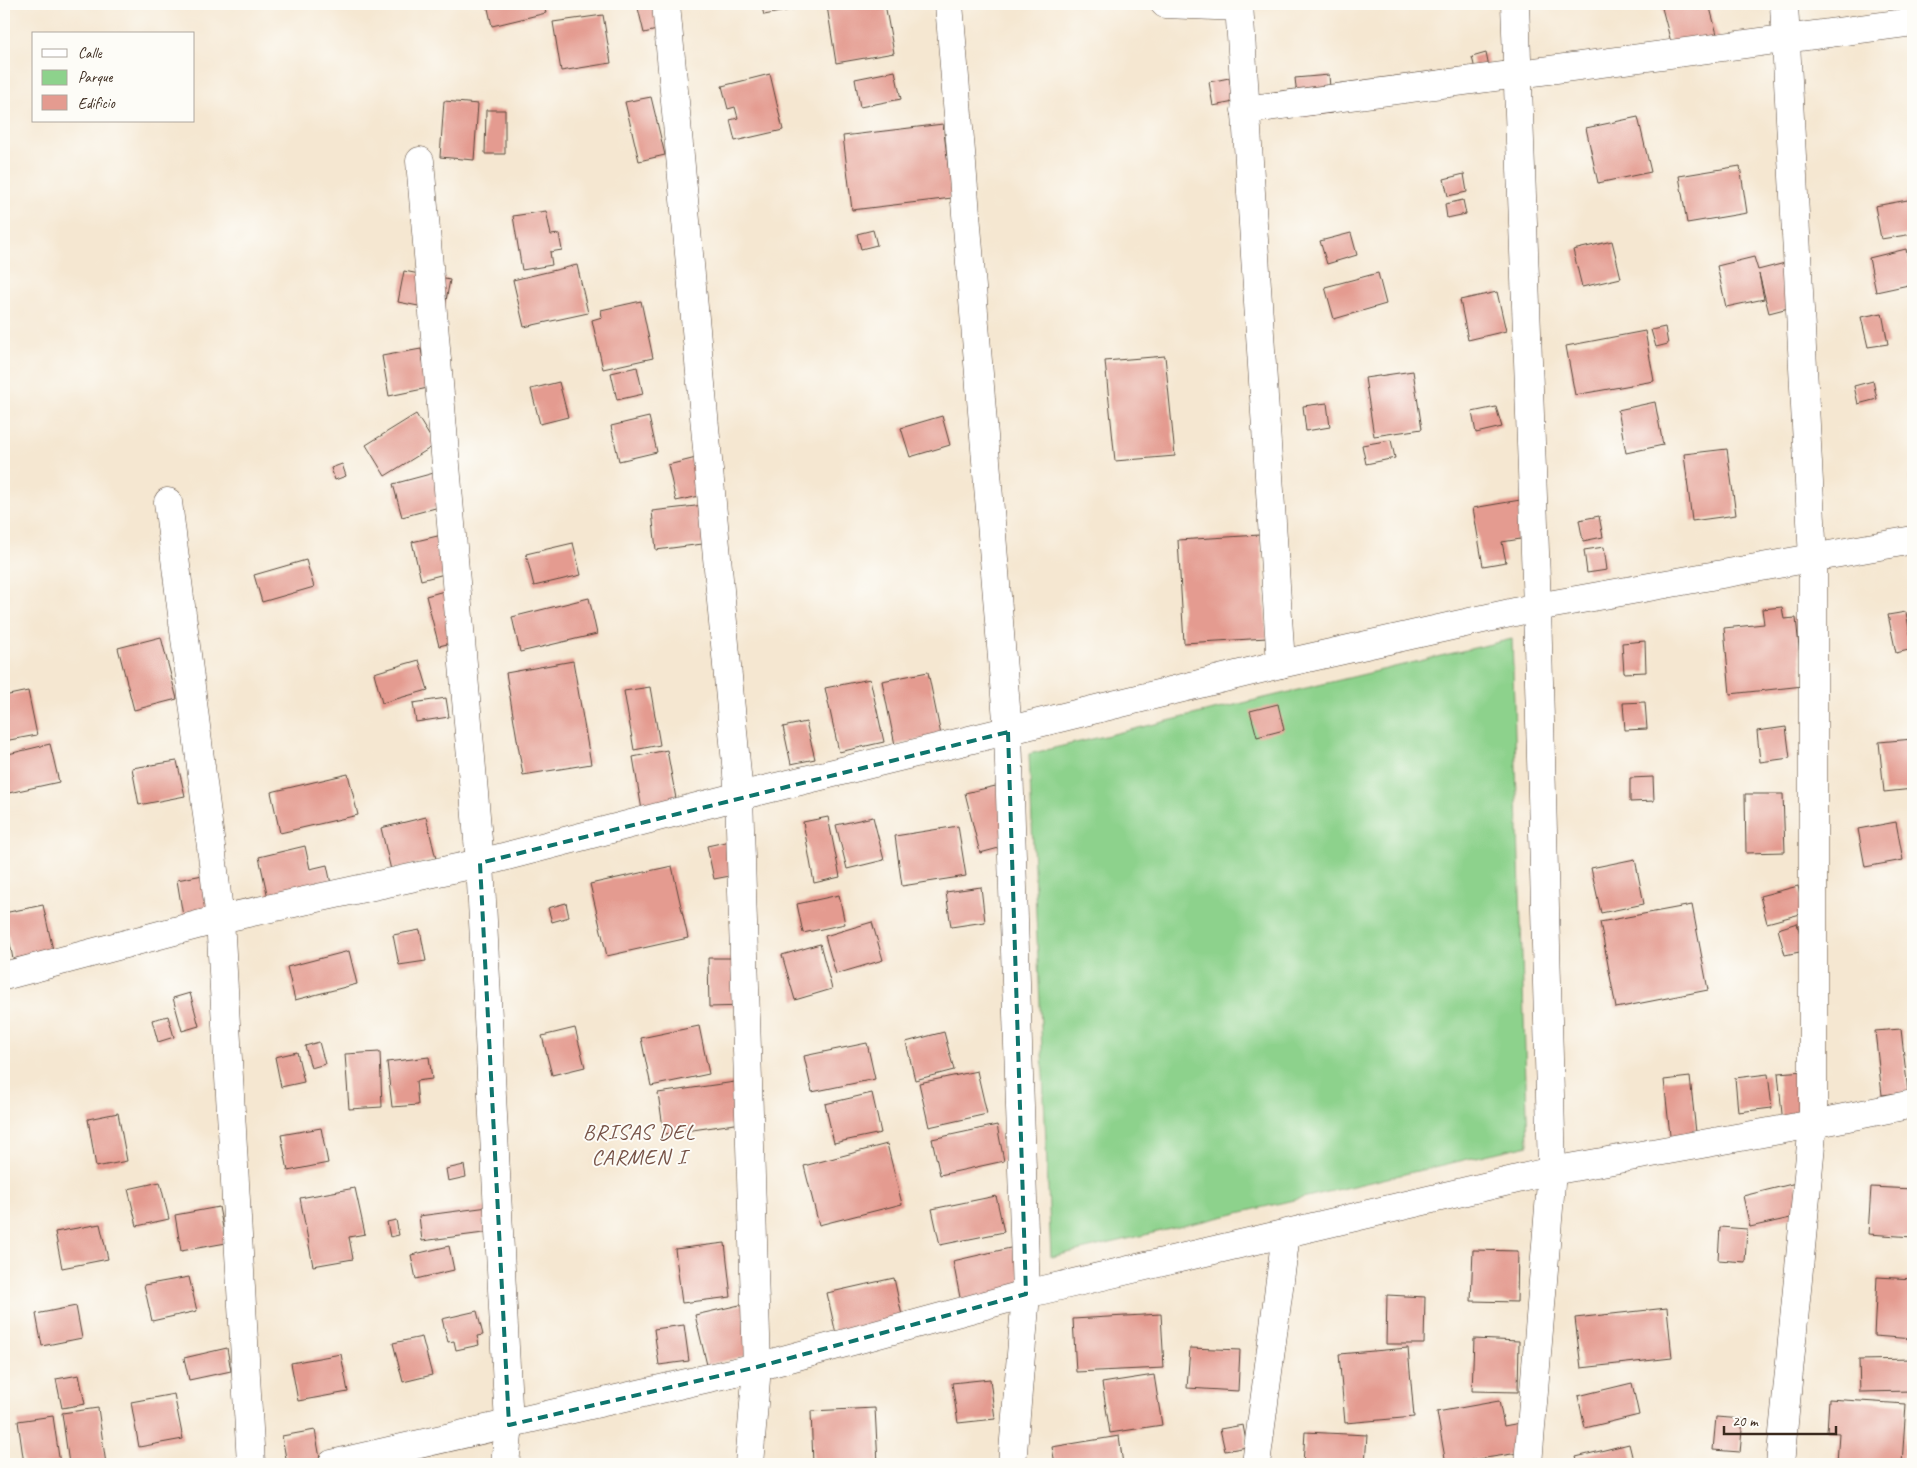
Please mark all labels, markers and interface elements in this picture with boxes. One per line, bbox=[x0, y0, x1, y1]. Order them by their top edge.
legend bbox=[32, 32, 195, 122]
text: Calle bbox=[78, 44, 103, 63]
text: Parque bbox=[78, 68, 114, 87]
text: Edificio bbox=[78, 94, 116, 113]
district label: BRISAS DEL CARMEN I bbox=[583, 1118, 695, 1171]
scale bar bbox=[1724, 1403, 1837, 1435]
text: 20 m bbox=[1732, 1412, 1759, 1431]

